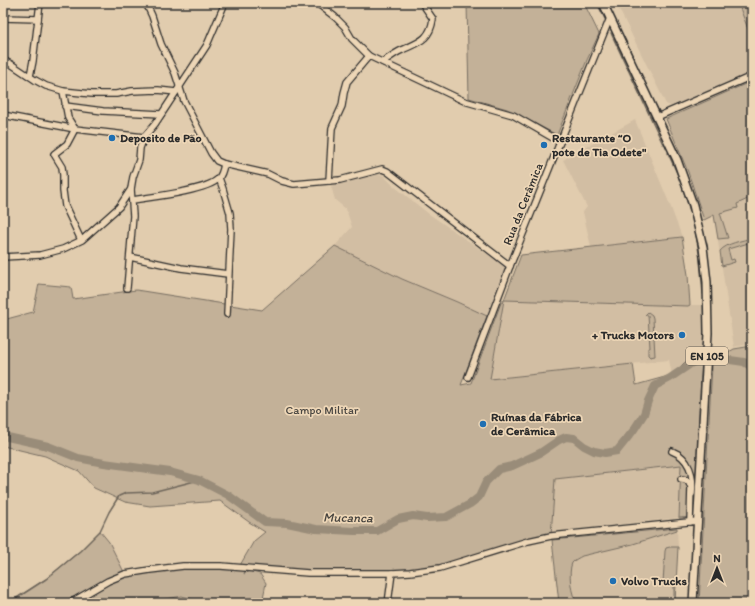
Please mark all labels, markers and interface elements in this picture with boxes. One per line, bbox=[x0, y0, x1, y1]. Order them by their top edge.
place label: Deposito de Pão bbox=[120, 131, 202, 146]
place label: Restaurante “O pote de Tia Odete" bbox=[551, 131, 647, 160]
marker: Deposito de Pão bbox=[107, 133, 117, 143]
marker: Restaurante “O pote de Tia Odete" bbox=[539, 140, 549, 150]
street label: Rua da Cerâmica bbox=[500, 160, 546, 247]
place label: + Trucks Motors bbox=[592, 328, 675, 342]
marker: + Trucks Motors bbox=[677, 330, 687, 340]
road number: EN 105 bbox=[686, 347, 728, 365]
park label: Campo Militar bbox=[286, 403, 359, 417]
place label: Ruínas da Fábrica de Cerâmica bbox=[491, 410, 582, 438]
marker: Ruínas da Fábrica de Cerâmica bbox=[478, 419, 488, 429]
water label: Mucanca bbox=[323, 510, 373, 525]
north arrow bbox=[697, 548, 737, 588]
text: N bbox=[713, 552, 721, 565]
place label: Volvo Trucks bbox=[621, 574, 687, 588]
marker: Volvo Trucks bbox=[608, 576, 618, 586]

